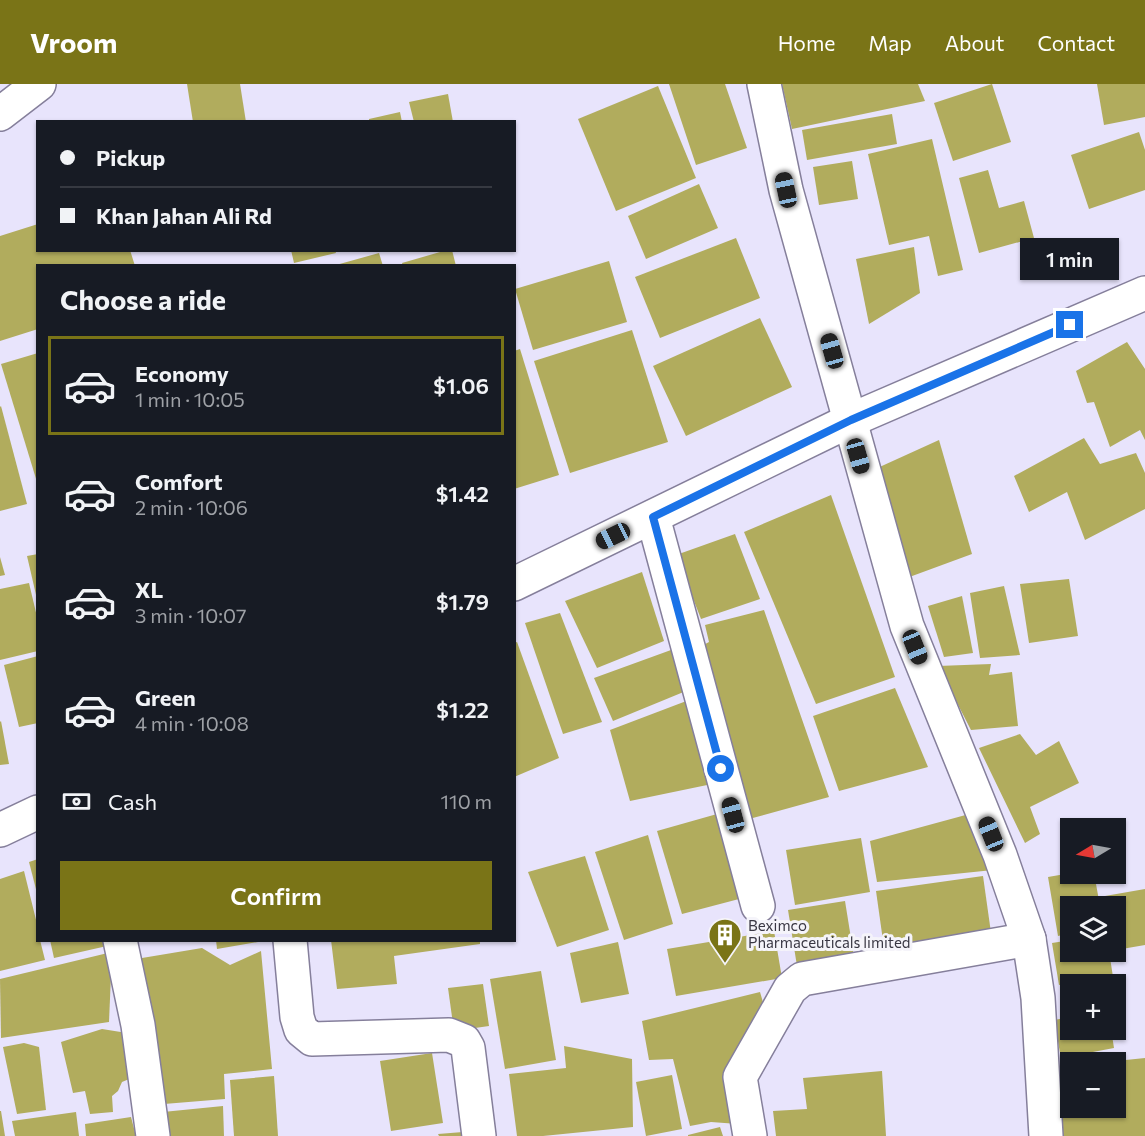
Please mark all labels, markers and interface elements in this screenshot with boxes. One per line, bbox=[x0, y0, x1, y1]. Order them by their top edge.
text: Vroom bbox=[30, 25, 118, 59]
text: Home bbox=[778, 30, 835, 55]
text: Map bbox=[868, 30, 912, 55]
text: About bbox=[945, 30, 1004, 55]
text: Contact bbox=[1037, 30, 1115, 55]
text: Pickup bbox=[96, 144, 165, 171]
car bbox=[773, 171, 799, 209]
text: Khan Jahan Ali Rd bbox=[96, 202, 272, 229]
callout: 1 min bbox=[1020, 238, 1120, 280]
text: 1 min bbox=[1046, 247, 1093, 271]
text: Choose a ride bbox=[60, 283, 226, 316]
route end bbox=[1056, 311, 1083, 338]
car bbox=[818, 331, 846, 371]
icon: car bbox=[63, 359, 117, 413]
text: Economy bbox=[135, 360, 229, 387]
text: $1.06 bbox=[433, 372, 489, 399]
text: 1 min · 10:05 bbox=[135, 387, 245, 411]
car bbox=[844, 436, 872, 476]
icon: car bbox=[63, 467, 117, 521]
text: Comfort bbox=[135, 468, 223, 495]
text: $1.42 bbox=[436, 480, 489, 507]
text: 2 min · 10:06 bbox=[135, 495, 248, 519]
car bbox=[593, 520, 633, 552]
icon: car bbox=[63, 575, 117, 629]
text: XL bbox=[135, 576, 163, 603]
text: $1.79 bbox=[436, 588, 489, 615]
text: 3 min · 10:07 bbox=[135, 603, 247, 627]
car bbox=[900, 627, 930, 667]
icon: car bbox=[63, 683, 117, 737]
text: Green bbox=[135, 684, 196, 711]
text: $1.22 bbox=[436, 696, 489, 723]
text: 4 min · 10:08 bbox=[135, 711, 249, 735]
route start bbox=[707, 755, 734, 782]
icon: cash bbox=[60, 785, 93, 818]
text: Cash bbox=[108, 788, 157, 815]
text: 110 m bbox=[441, 789, 492, 813]
car bbox=[720, 795, 746, 835]
car bbox=[976, 814, 1006, 854]
north arrow bbox=[1060, 818, 1126, 884]
map controls bbox=[1060, 818, 1126, 1118]
button: Confirm bbox=[60, 861, 492, 930]
button: layers bbox=[1060, 896, 1126, 962]
place label: Beximco Pharmaceuticals limited bbox=[748, 916, 910, 951]
building icon: Beximco Pharmaceuticals limited bbox=[707, 917, 743, 964]
button: + bbox=[1060, 974, 1126, 1040]
button: − bbox=[1060, 1052, 1126, 1118]

